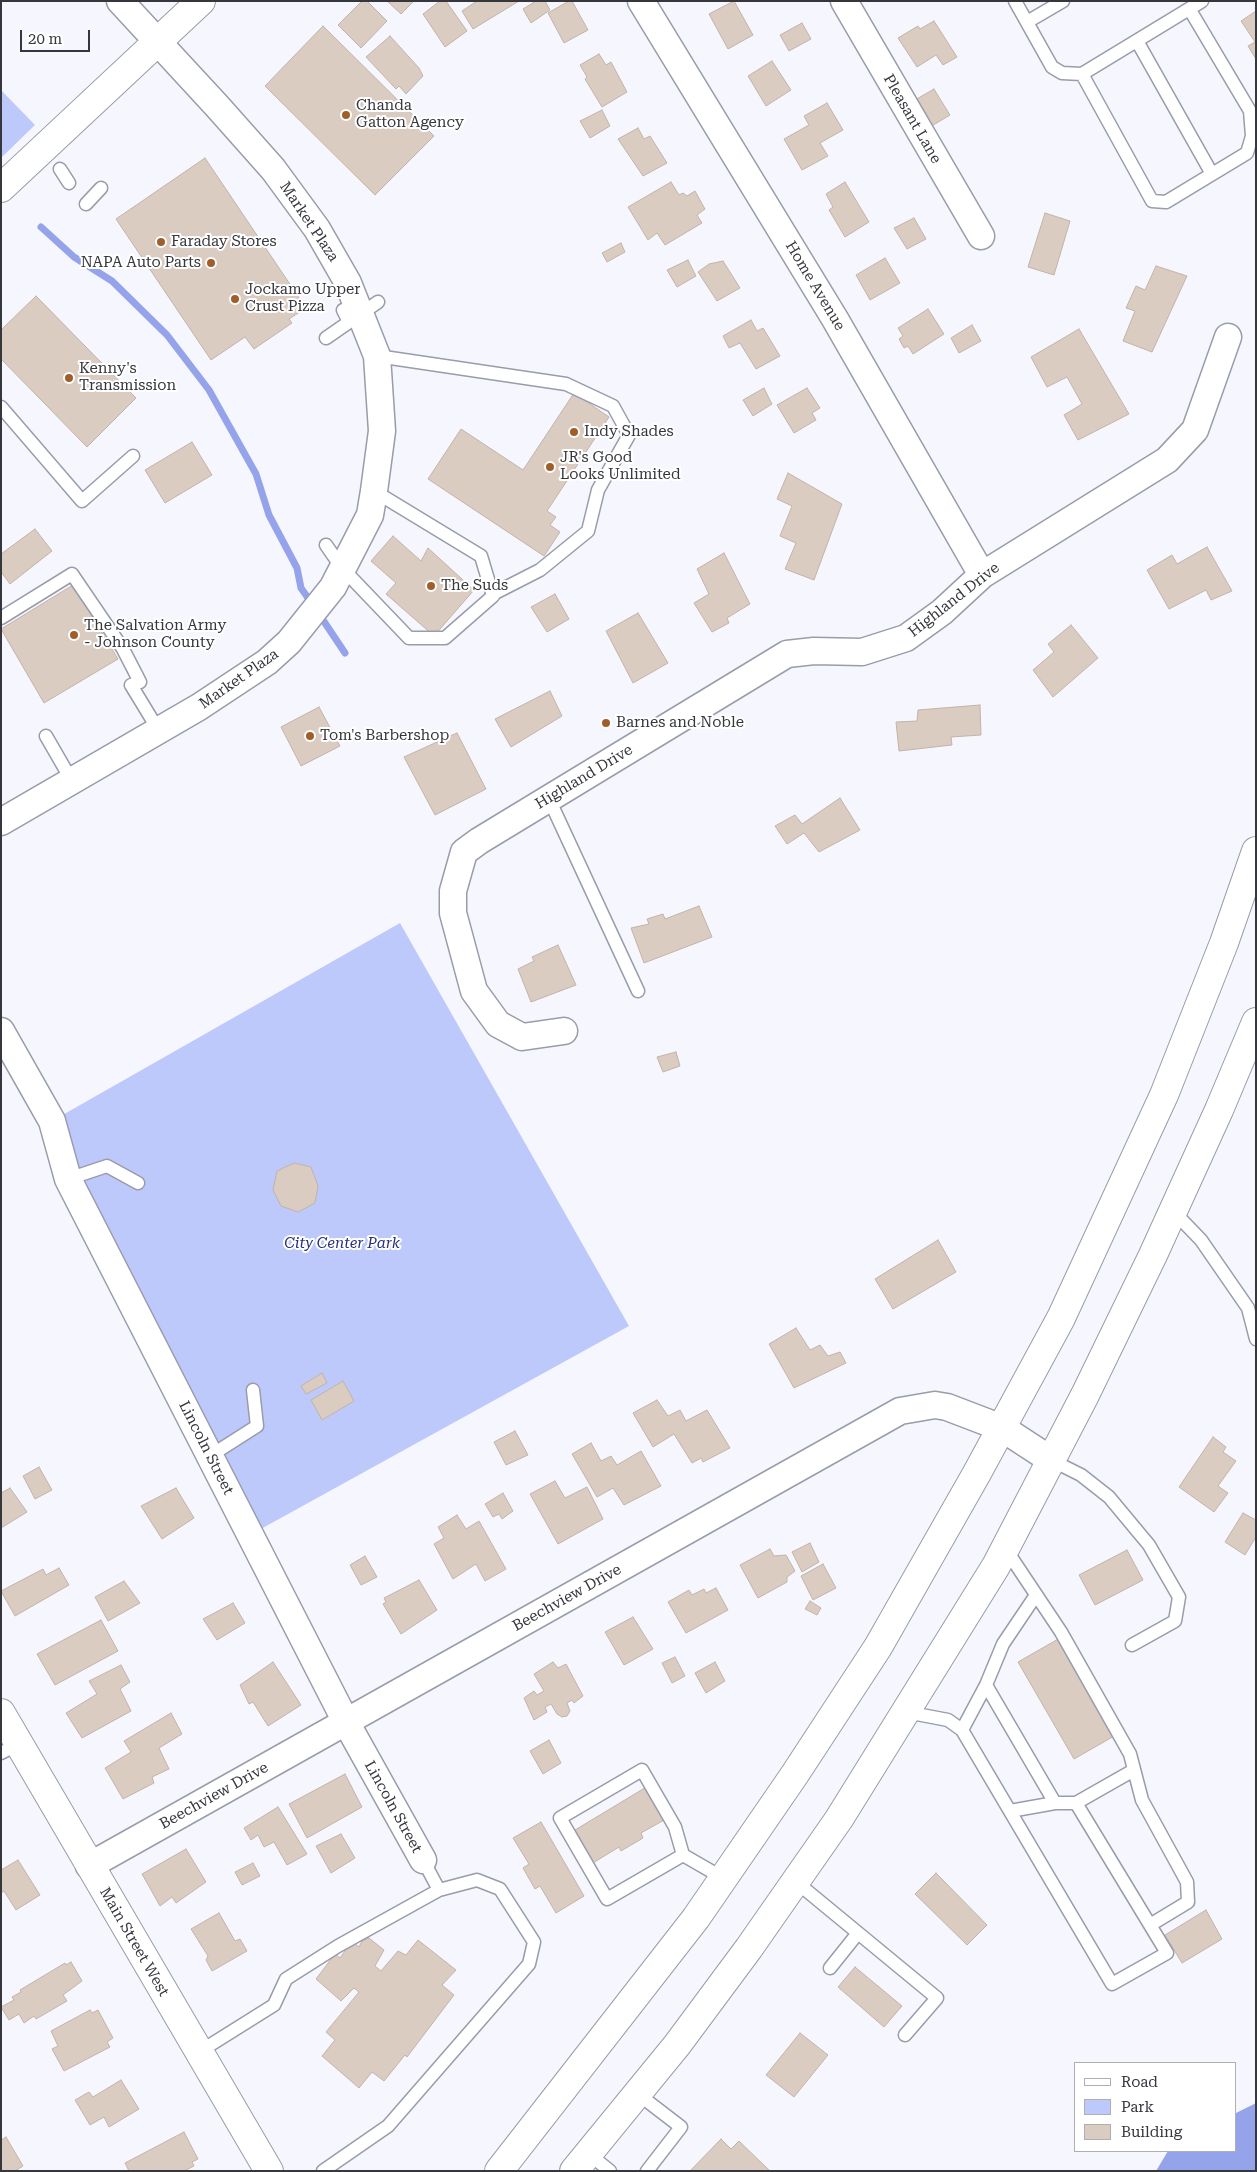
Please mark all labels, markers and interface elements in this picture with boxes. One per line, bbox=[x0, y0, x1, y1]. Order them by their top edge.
scale bar bbox=[22, 20, 92, 52]
text: 20 m bbox=[28, 30, 62, 48]
street label: Pleasant Lane bbox=[879, 71, 945, 167]
place label: Chanda Gatton Agency bbox=[356, 97, 464, 132]
marker: Chanda Gatton Agency bbox=[340, 109, 352, 121]
street label: Market Plaza bbox=[276, 179, 342, 265]
place label: Faraday Stores bbox=[171, 233, 277, 251]
marker: Faraday Stores bbox=[155, 236, 167, 248]
street label: Home Avenue bbox=[781, 238, 849, 334]
place label: NAPA Auto Parts bbox=[81, 254, 201, 272]
marker: NAPA Auto Parts bbox=[205, 257, 217, 269]
place label: Jockamo Upper Crust Pizza bbox=[245, 281, 360, 316]
marker: Jockamo Upper Crust Pizza bbox=[229, 293, 241, 305]
place label: Kenny's Transmission bbox=[79, 360, 176, 395]
marker: Kenny's Transmission bbox=[63, 372, 75, 384]
place label: Indy Shades bbox=[584, 423, 674, 441]
marker: Indy Shades bbox=[568, 426, 580, 438]
place label: JR's Good Looks Unlimited bbox=[560, 449, 680, 484]
marker: JR's Good Looks Unlimited bbox=[544, 461, 556, 473]
street label: Highland Drive bbox=[905, 559, 1003, 641]
place label: The Suds bbox=[441, 577, 508, 595]
marker: The Suds bbox=[425, 580, 437, 592]
place label: The Salvation Army - Johnson County bbox=[84, 617, 226, 652]
marker: The Salvation Army - Johnson County bbox=[68, 629, 80, 641]
street label: Market Plaza bbox=[196, 645, 282, 713]
place label: Barnes and Noble bbox=[616, 714, 744, 732]
marker: Barnes and Noble bbox=[600, 717, 612, 729]
place label: Tom's Barbershop bbox=[320, 727, 449, 745]
marker: Tom's Barbershop bbox=[304, 730, 316, 742]
street label: Highland Drive bbox=[532, 741, 636, 813]
park label: City Center Park bbox=[284, 1235, 400, 1253]
street label: Lincoln Street bbox=[175, 1398, 237, 1498]
street label: Beechview Drive bbox=[509, 1561, 625, 1635]
street label: Lincoln Street bbox=[360, 1758, 426, 1856]
street label: Beechview Drive bbox=[156, 1759, 272, 1833]
street label: Main Street West bbox=[95, 1884, 173, 2000]
legend bbox=[1074, 2062, 1237, 2152]
text: Road bbox=[1121, 2073, 1158, 2091]
text: Park bbox=[1121, 2098, 1154, 2116]
text: Building bbox=[1121, 2123, 1182, 2141]

